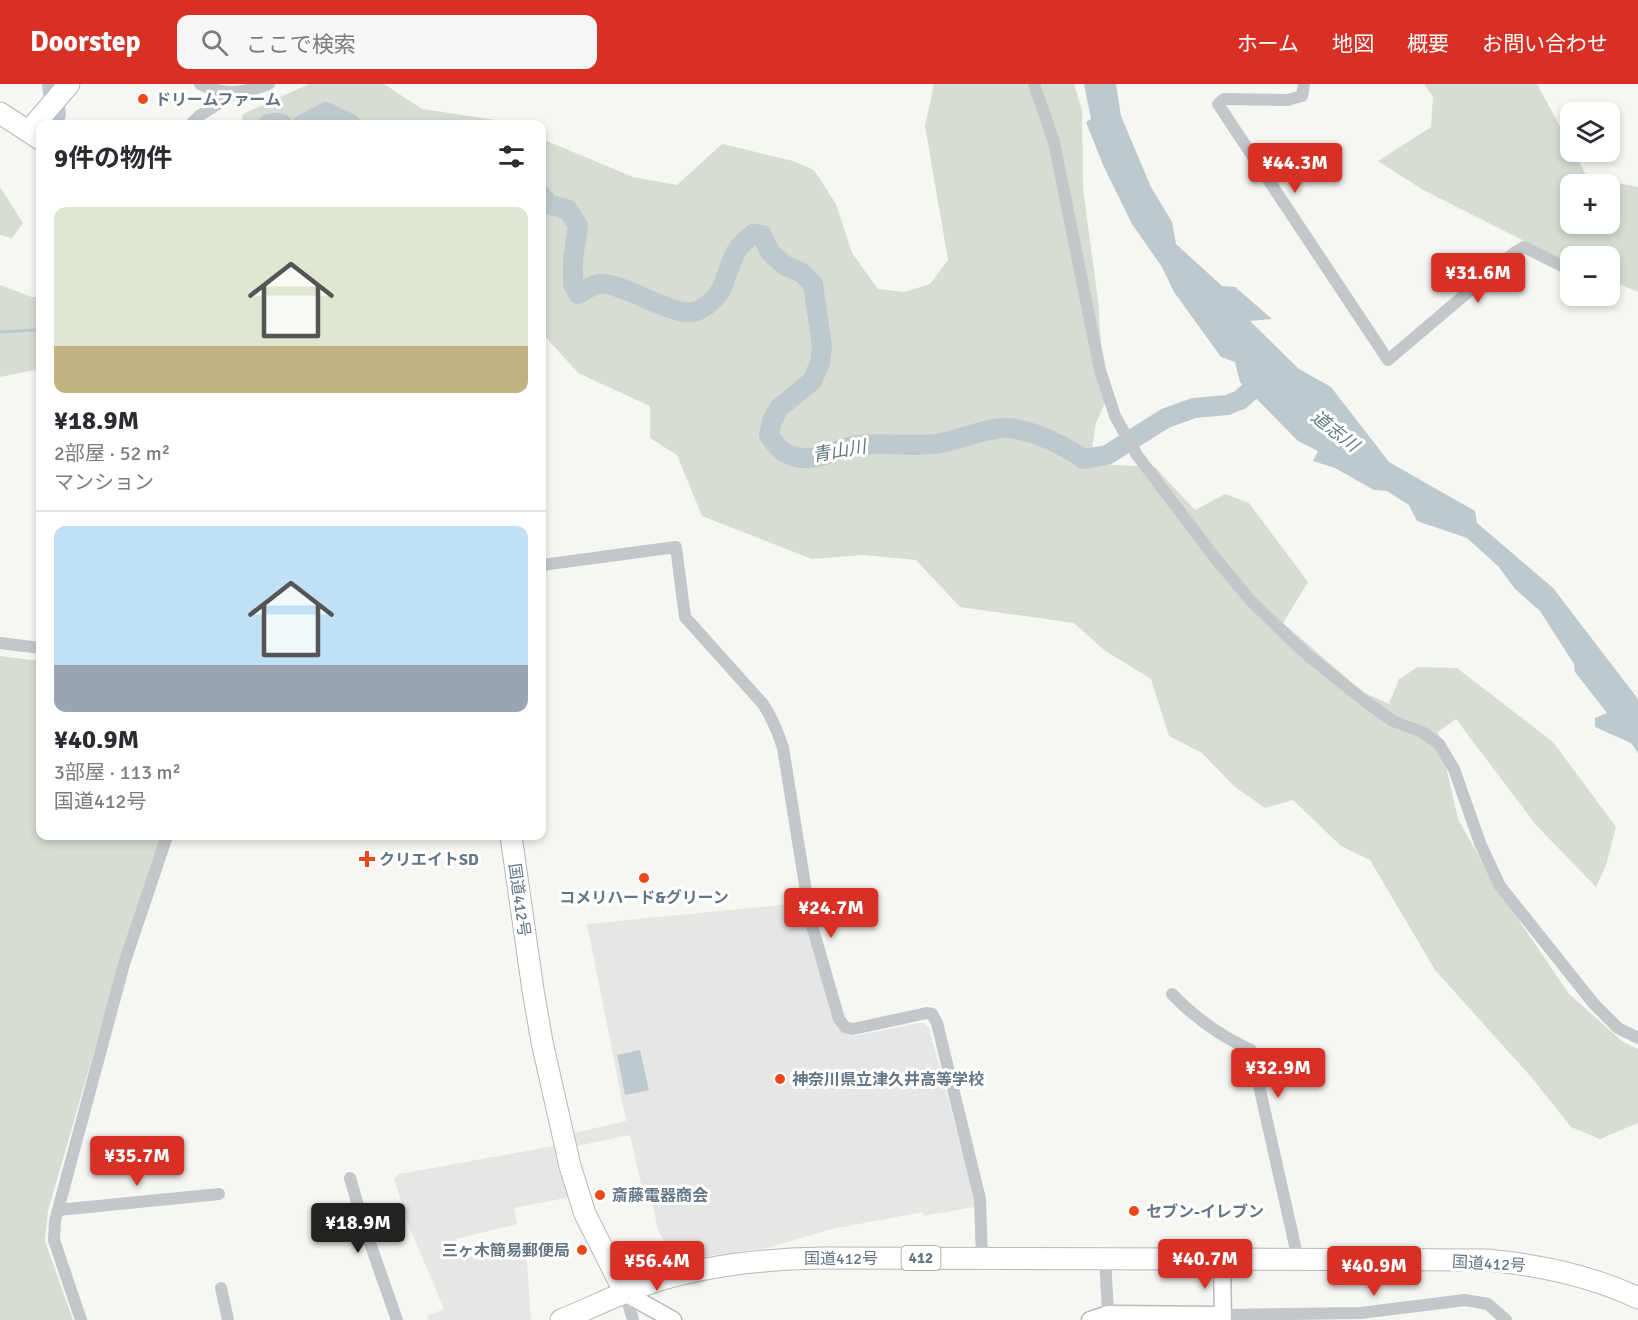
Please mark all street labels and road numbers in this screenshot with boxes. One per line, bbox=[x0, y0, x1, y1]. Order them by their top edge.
street label: 国道412号 bbox=[504, 862, 534, 938]
road number: 412 bbox=[902, 1246, 940, 1270]
street label: 国道412号 bbox=[804, 1249, 878, 1269]
street label: 国道412号 bbox=[1452, 1252, 1526, 1276]

